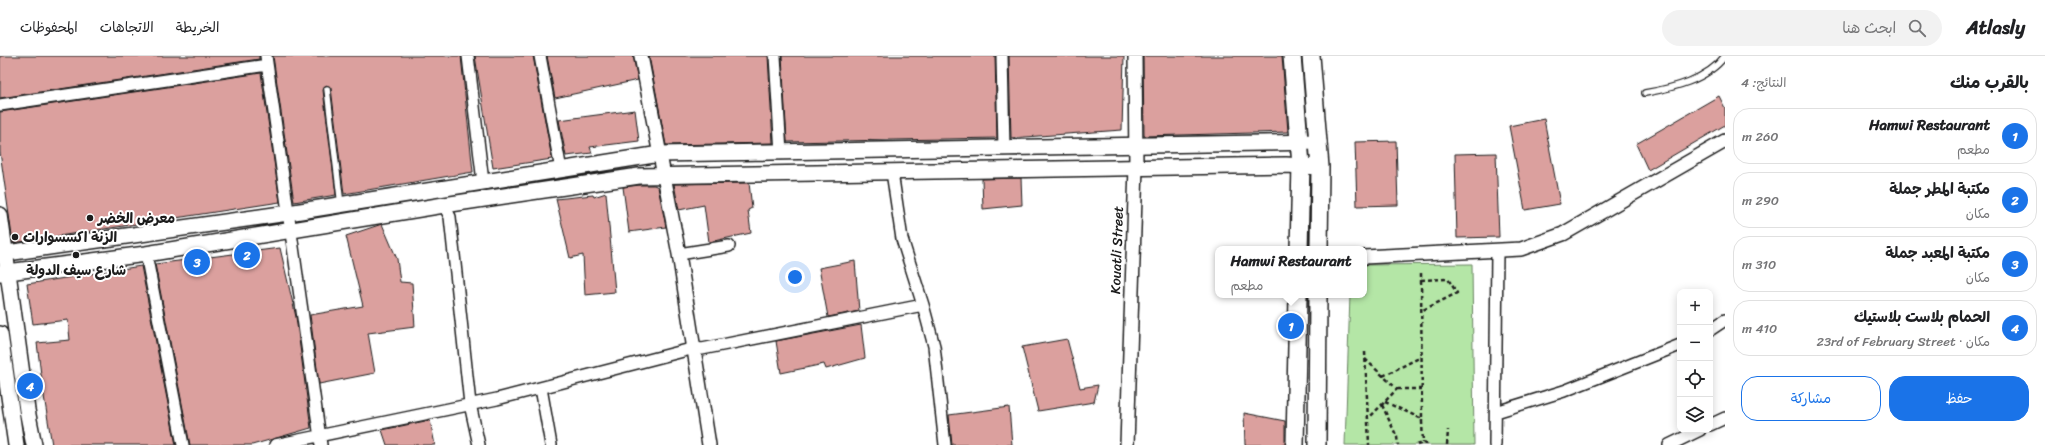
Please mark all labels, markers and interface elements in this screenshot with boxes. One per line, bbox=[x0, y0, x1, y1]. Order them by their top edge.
search box bbox=[1662, 10, 1942, 46]
text: Atlasly bbox=[1966, 11, 2025, 44]
text: المحفوظات bbox=[20, 15, 78, 40]
text: الاتجاهات bbox=[100, 15, 154, 40]
text: الخريطة bbox=[176, 15, 219, 40]
text: ابحث هنا bbox=[1842, 15, 1896, 41]
icon: search bbox=[1906, 17, 1928, 39]
text: بالقرب منك bbox=[1950, 67, 2029, 97]
text: النتائج: 4 bbox=[1741, 71, 1786, 94]
text: Hamwi Restaurant bbox=[1869, 112, 1990, 138]
text: 260 m bbox=[1742, 125, 1778, 148]
text: 1 bbox=[2012, 125, 2018, 148]
text: مطعم bbox=[1957, 138, 1990, 161]
text: مكتبة المطر جملة bbox=[1889, 176, 1990, 202]
text: 290 m bbox=[1742, 189, 1779, 212]
text: 2 bbox=[2011, 189, 2019, 212]
text: مكان bbox=[1966, 202, 1990, 225]
place label: معرض الخضر bbox=[96, 206, 175, 231]
street label: Kouatli Street bbox=[1103, 206, 1131, 294]
marker: معرض الخضر bbox=[85, 213, 95, 223]
place label: الزنة اكسسوارات bbox=[23, 225, 117, 250]
marker: الزنة اكسسوارات bbox=[10, 232, 20, 242]
pin: 2 bbox=[234, 240, 260, 270]
text: مكتبة المعبد جملة bbox=[1885, 240, 1990, 266]
popup bbox=[1215, 246, 1367, 298]
pin: 3 bbox=[184, 247, 210, 277]
text: Hamwi Restaurant bbox=[1230, 248, 1352, 274]
marker: شارع سيف الدولة bbox=[71, 250, 81, 260]
text: 310 m bbox=[1742, 253, 1776, 276]
text: 3 bbox=[2011, 253, 2019, 276]
place label: شارع سيف الدولة bbox=[26, 258, 126, 283]
text: مكان bbox=[1966, 266, 1990, 289]
your location bbox=[785, 267, 805, 287]
text: مطعم bbox=[1230, 274, 1263, 297]
map controls bbox=[1677, 289, 1713, 433]
button: + bbox=[1677, 289, 1713, 325]
text: الحمام بلاست بلاستيك bbox=[1854, 304, 1990, 330]
pin: 1 bbox=[1278, 311, 1304, 341]
text: 410 m bbox=[1742, 317, 1777, 340]
text: 4 bbox=[2011, 317, 2019, 340]
button: − bbox=[1677, 325, 1713, 361]
text: مكان · 23rd of February Street bbox=[1816, 330, 1990, 353]
button: locate bbox=[1677, 361, 1713, 397]
pin: 4 bbox=[17, 371, 43, 401]
button: مشاركة bbox=[1741, 376, 1881, 421]
button: حفظ bbox=[1889, 376, 2029, 421]
button: layers bbox=[1677, 397, 1713, 433]

